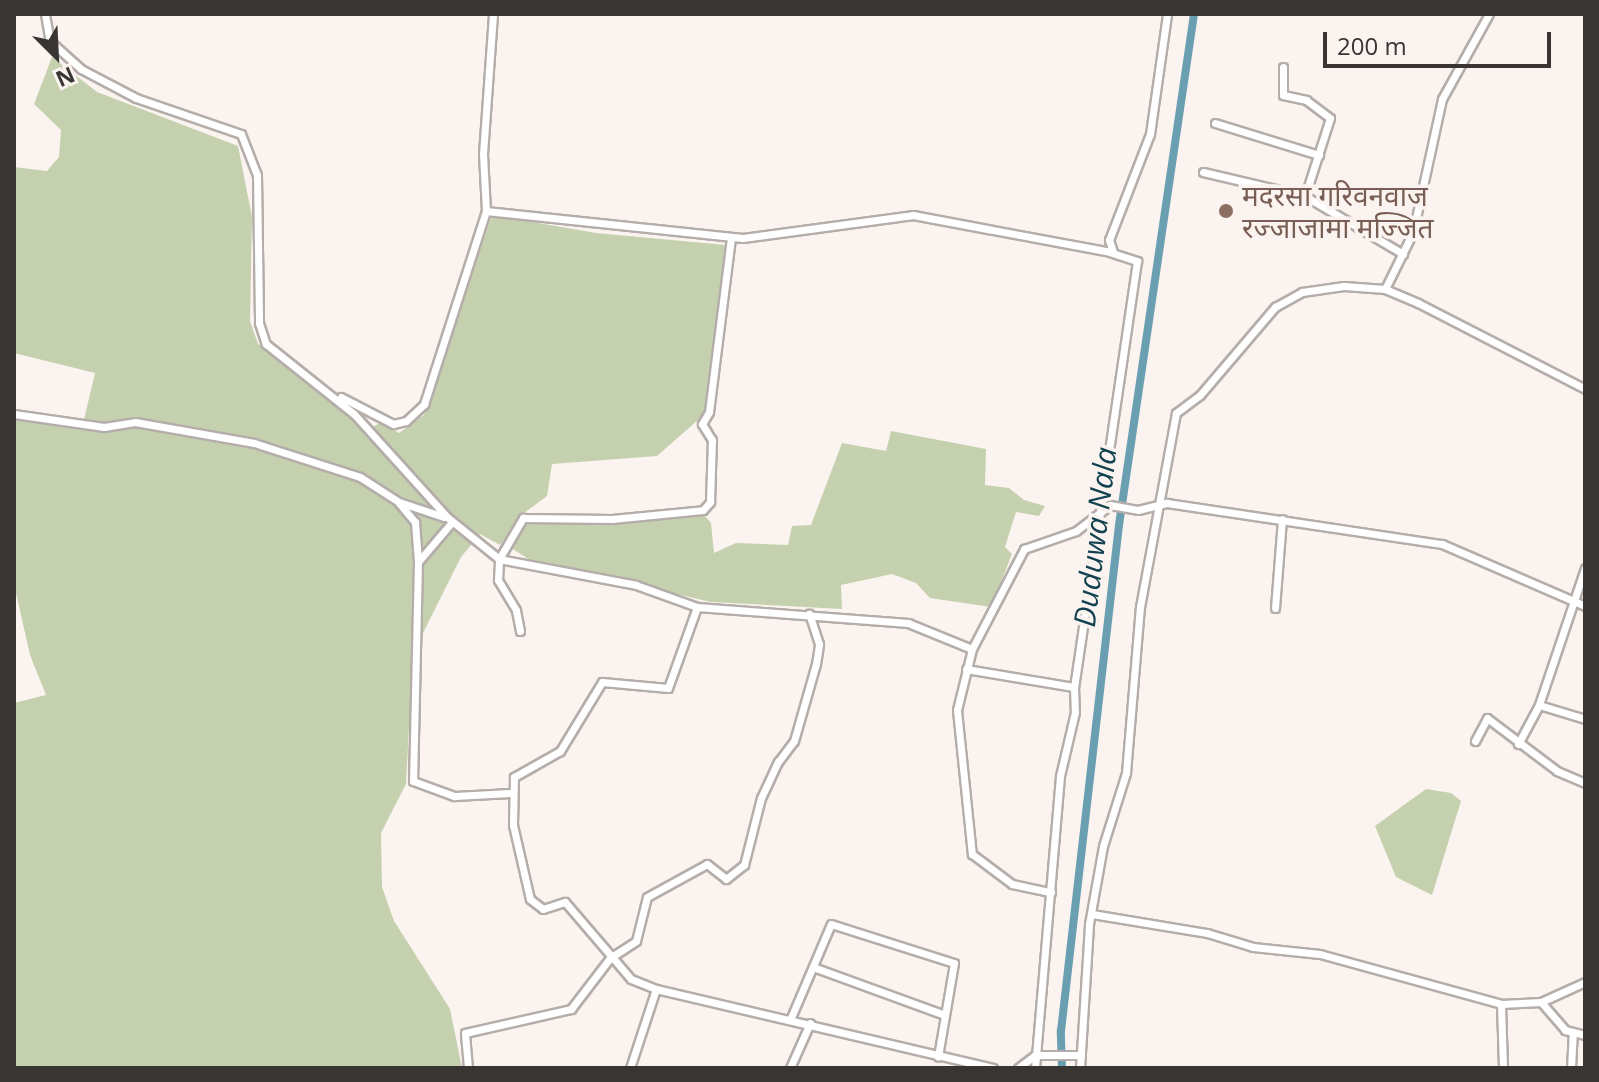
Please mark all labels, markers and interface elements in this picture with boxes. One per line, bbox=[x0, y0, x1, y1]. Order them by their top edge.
north arrow bbox=[16, 16, 96, 96]
scale bar bbox=[1327, 16, 1555, 66]
text: 200 m bbox=[1337, 29, 1407, 62]
text: N bbox=[51, 61, 80, 95]
place label: मदरसा गरिवनवाज रज्जाजामा मज्जित bbox=[1242, 178, 1434, 244]
marker: मदरसा गरिवनवाज रज्जाजामा मज्जित bbox=[1217, 202, 1235, 220]
water label: Duduwa Nala bbox=[1066, 445, 1124, 629]

